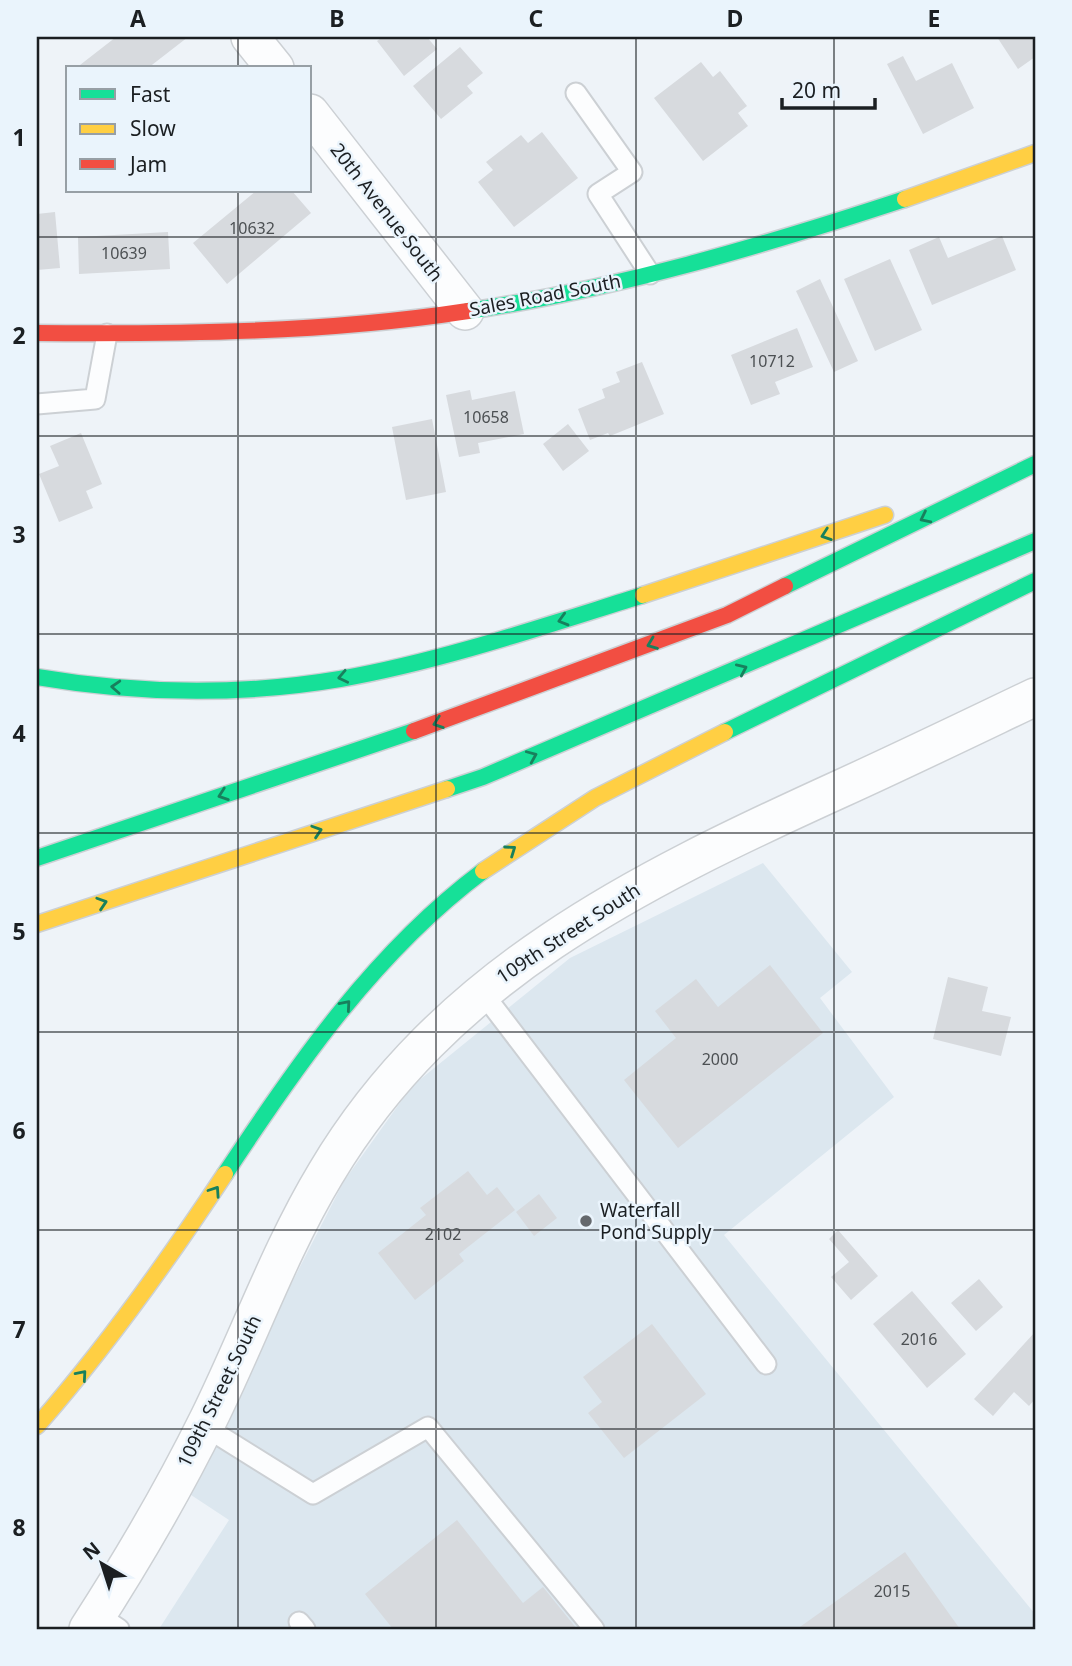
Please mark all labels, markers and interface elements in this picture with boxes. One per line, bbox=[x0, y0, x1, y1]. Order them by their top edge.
text: A bbox=[130, 2, 146, 34]
text: B bbox=[329, 2, 345, 34]
text: C bbox=[529, 2, 544, 34]
text: D bbox=[727, 2, 743, 34]
text: E bbox=[928, 2, 940, 34]
legend bbox=[66, 66, 312, 192]
scale bar bbox=[782, 66, 874, 110]
text: 20 m bbox=[792, 76, 841, 104]
text: Fast bbox=[130, 80, 171, 108]
text: Slow bbox=[130, 114, 176, 142]
text: 1 bbox=[12, 121, 26, 153]
street label: 20th Avenue South bbox=[325, 137, 449, 287]
text: Jam bbox=[128, 150, 167, 178]
house number: 10632 bbox=[229, 217, 275, 239]
house number: 10639 bbox=[101, 242, 147, 264]
street label: Sales Road South bbox=[467, 268, 623, 322]
text: 2 bbox=[12, 319, 26, 351]
house number: 10712 bbox=[749, 350, 795, 372]
house number: 10658 bbox=[463, 406, 509, 428]
one-way arrow bbox=[920, 510, 932, 524]
text: 3 bbox=[12, 518, 26, 550]
one-way arrow bbox=[820, 527, 833, 541]
one-way arrow bbox=[557, 611, 569, 626]
one-way arrow bbox=[646, 635, 658, 649]
one-way arrow bbox=[735, 663, 747, 677]
one-way arrow bbox=[337, 669, 349, 684]
one-way arrow bbox=[111, 680, 122, 695]
one-way arrow bbox=[433, 715, 445, 729]
text: 4 bbox=[12, 717, 26, 749]
one-way arrow bbox=[526, 751, 538, 765]
one-way arrow bbox=[217, 787, 229, 801]
one-way arrow bbox=[311, 825, 323, 839]
one-way arrow bbox=[503, 846, 516, 858]
street label: 109th Street South bbox=[491, 877, 645, 989]
one-way arrow bbox=[95, 897, 107, 911]
text: 5 bbox=[12, 915, 26, 947]
one-way arrow bbox=[338, 1001, 350, 1014]
house number: 2000 bbox=[702, 1048, 738, 1070]
text: 6 bbox=[12, 1114, 26, 1146]
one-way arrow bbox=[207, 1186, 219, 1199]
place label: Waterfall Pond Supply bbox=[600, 1197, 712, 1245]
marker: Waterfall Pond Supply bbox=[578, 1213, 594, 1229]
house number: 2102 bbox=[425, 1223, 461, 1245]
street label: 109th Street South bbox=[171, 1311, 267, 1471]
text: 7 bbox=[12, 1313, 26, 1345]
house number: 2016 bbox=[901, 1328, 937, 1350]
one-way arrow bbox=[74, 1370, 86, 1383]
text: 8 bbox=[12, 1511, 26, 1543]
north arrow bbox=[66, 1530, 136, 1600]
text: N bbox=[77, 1536, 105, 1566]
house number: 2015 bbox=[874, 1580, 910, 1602]

